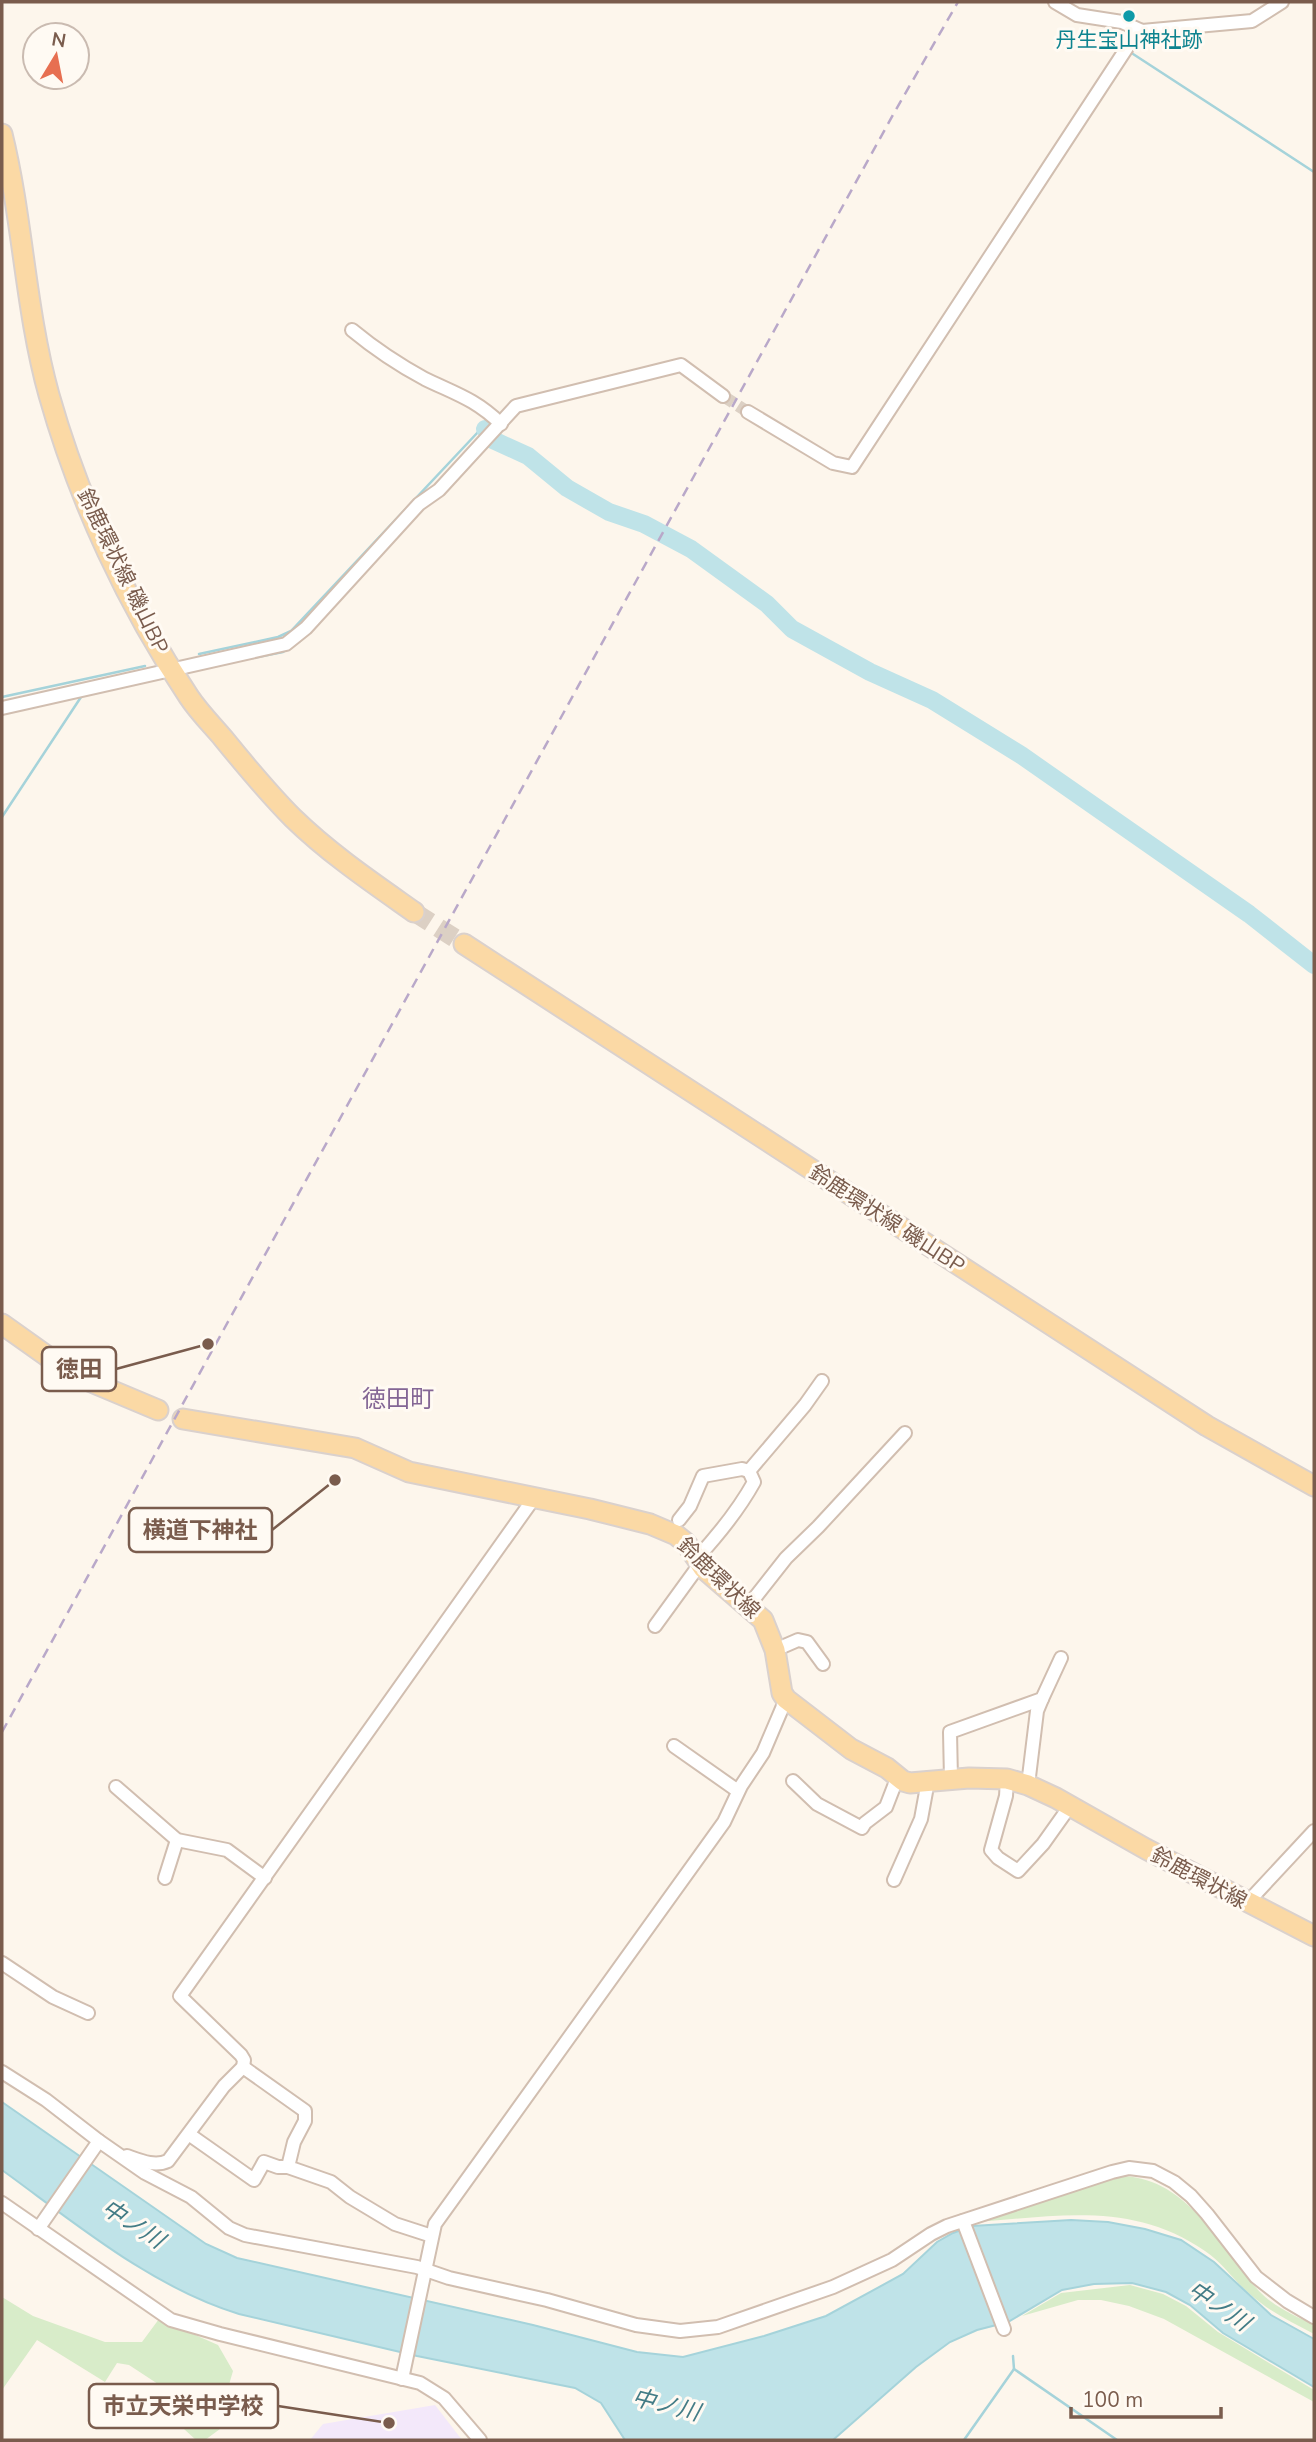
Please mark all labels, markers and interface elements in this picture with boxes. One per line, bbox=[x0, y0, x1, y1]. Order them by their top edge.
marker: 丹生宝山神社跡 bbox=[1121, 8, 1137, 24]
north arrow bbox=[21, 21, 91, 91]
text: N bbox=[50, 26, 68, 54]
place label: 丹生宝山神社跡 bbox=[1056, 26, 1203, 54]
street label: 鈴鹿環状線 磯山BP bbox=[71, 484, 175, 658]
street label: 鈴鹿環状線 磯山BP bbox=[804, 1158, 970, 1280]
callout: 徳田 bbox=[42, 1347, 116, 1391]
text: 徳田 bbox=[56, 1354, 102, 1385]
district label: 徳田町 bbox=[362, 1383, 434, 1415]
callout: 横道下神社 bbox=[129, 1508, 272, 1552]
text: 横道下神社 bbox=[143, 1515, 258, 1546]
street label: 鈴鹿環状線 bbox=[672, 1531, 766, 1625]
street label: 鈴鹿環状線 bbox=[1146, 1841, 1252, 1915]
water label: 中ノ川 bbox=[96, 2192, 173, 2257]
water label: 中ノ川 bbox=[1182, 2274, 1259, 2340]
scale bar bbox=[1071, 2376, 1222, 2420]
water label: 中ノ川 bbox=[629, 2382, 706, 2429]
callout: 市立天栄中学校 bbox=[89, 2384, 278, 2428]
text: 100 m bbox=[1082, 2386, 1143, 2414]
text: 市立天栄中学校 bbox=[103, 2391, 264, 2422]

